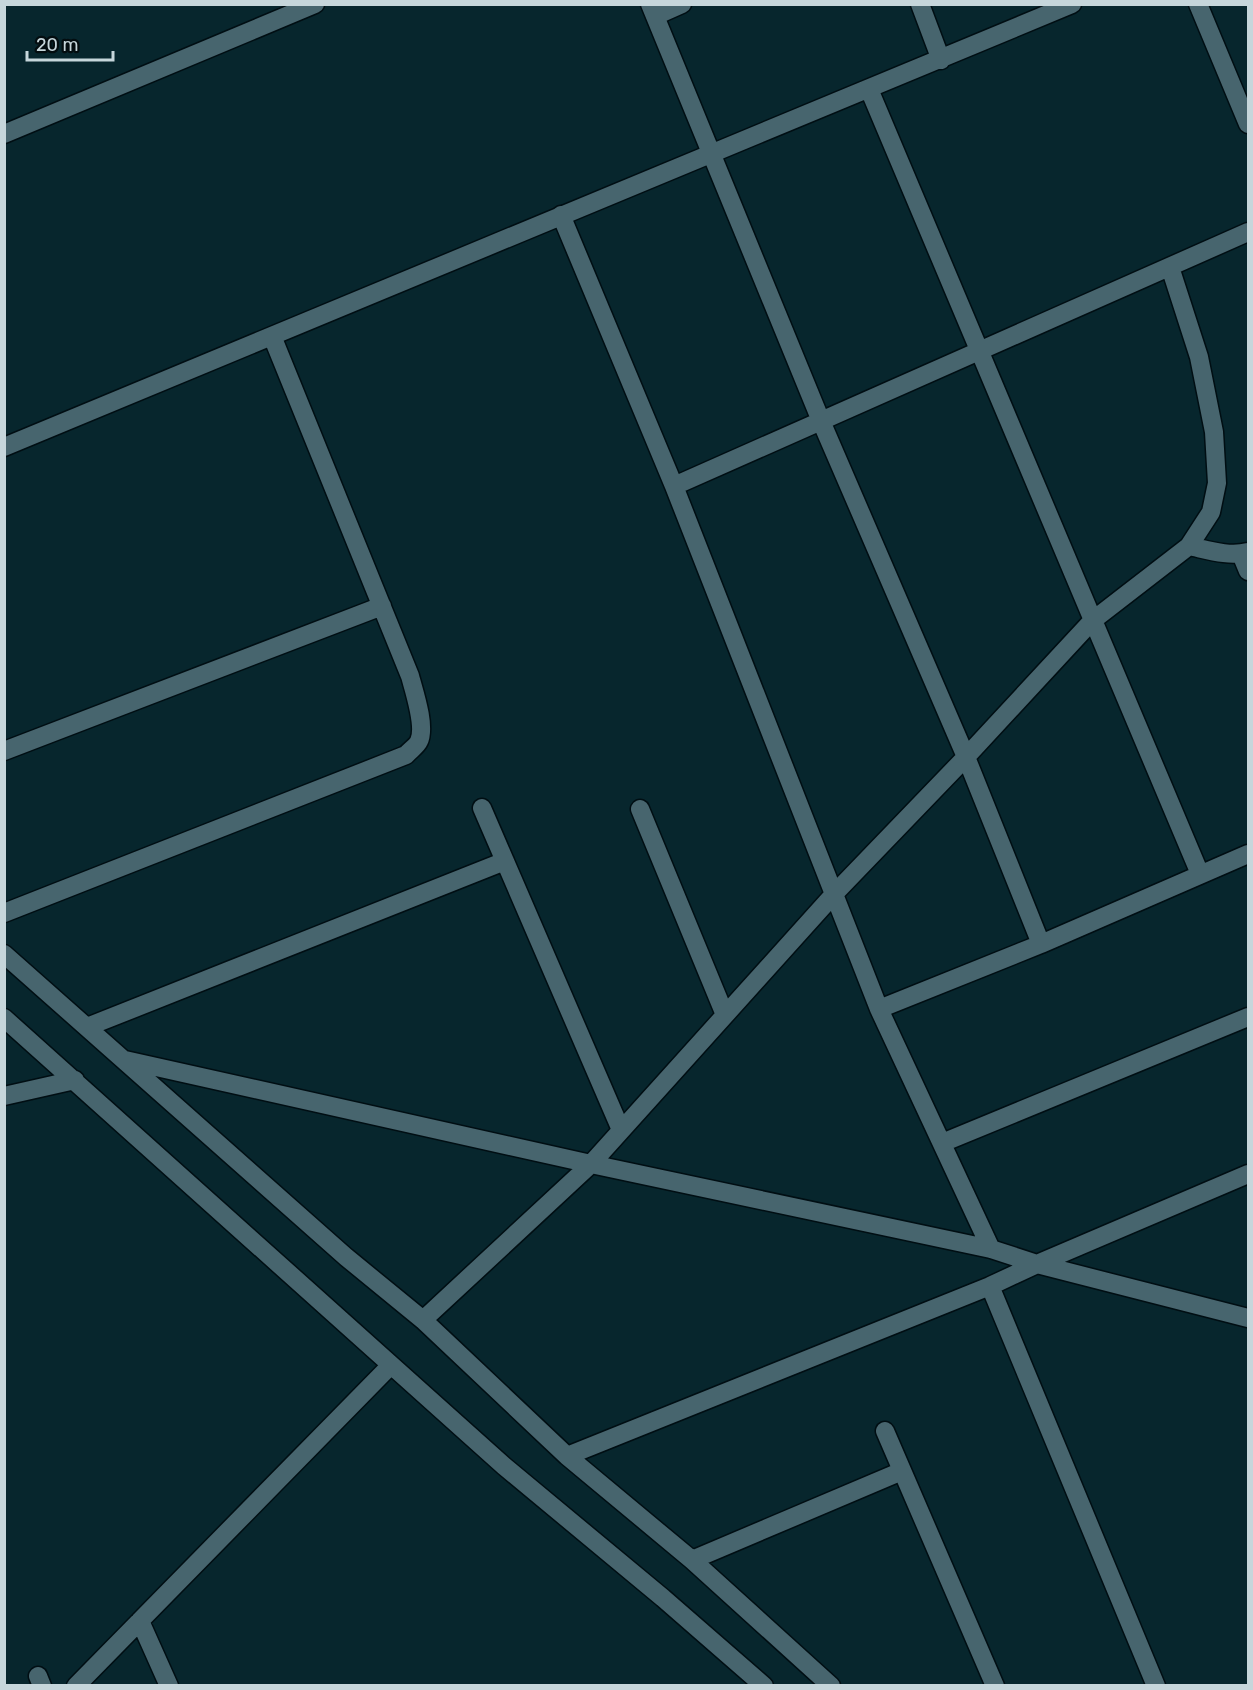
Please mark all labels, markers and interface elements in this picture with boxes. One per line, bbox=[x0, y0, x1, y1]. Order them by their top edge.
scale bar bbox=[27, 24, 112, 62]
text: 20 m bbox=[36, 34, 78, 56]

